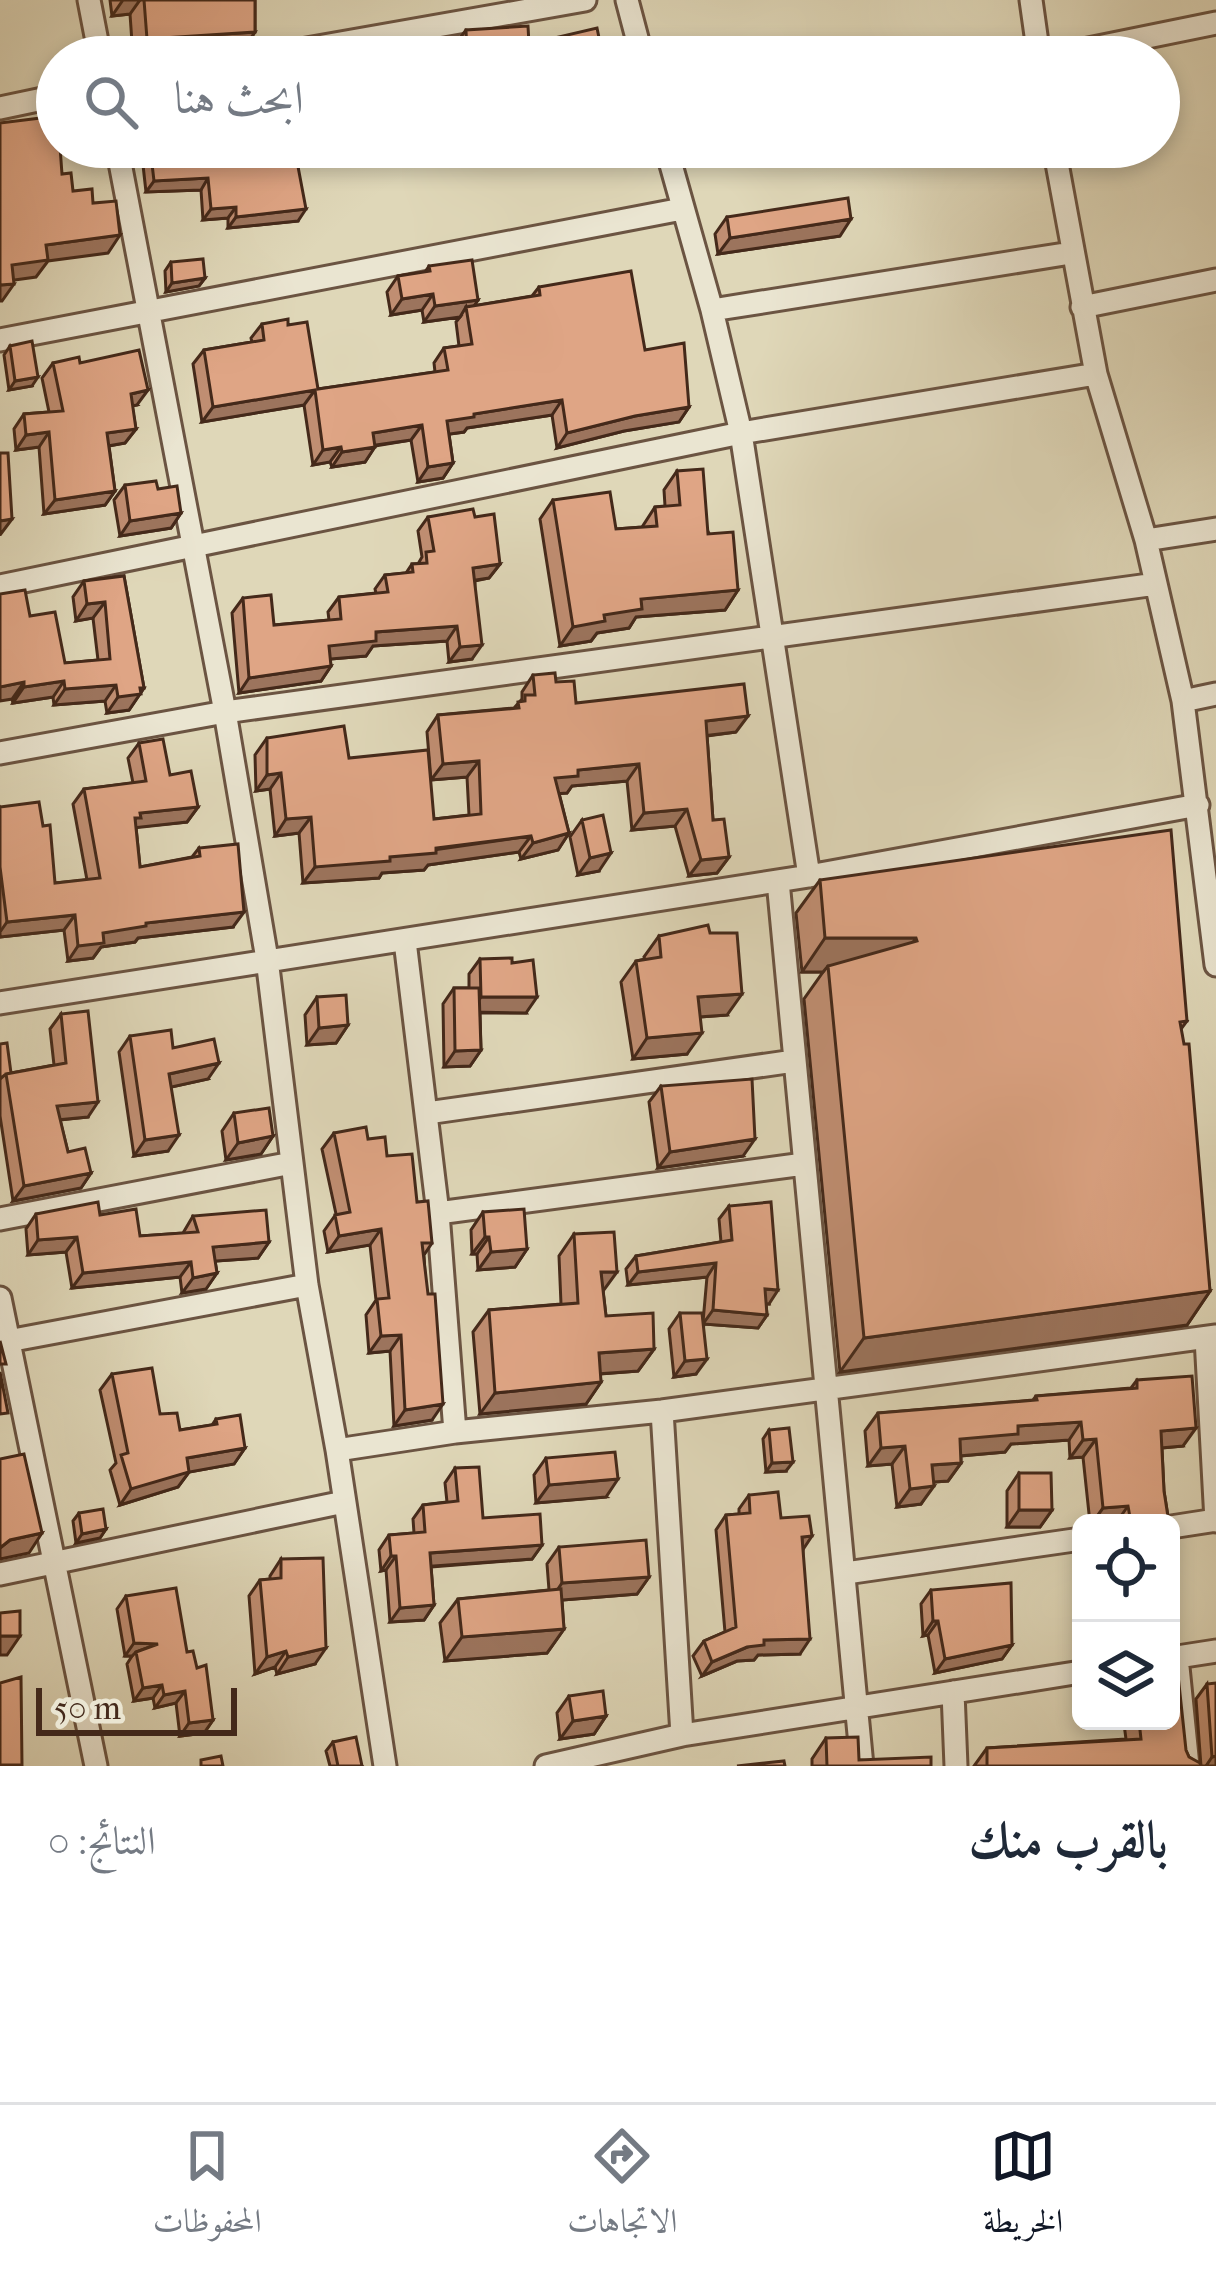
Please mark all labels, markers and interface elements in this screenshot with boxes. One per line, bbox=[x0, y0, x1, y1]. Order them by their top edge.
search box bbox=[36, 36, 1180, 168]
icon: search bbox=[78, 69, 144, 135]
text: ابحث هنا bbox=[174, 72, 304, 125]
map controls bbox=[1072, 1514, 1180, 1730]
button: locate bbox=[1072, 1514, 1180, 1622]
button: layers bbox=[1072, 1622, 1180, 1730]
scale bar bbox=[36, 1682, 237, 1735]
text: 50 m bbox=[54, 1689, 121, 1728]
text: بالقرب منك bbox=[969, 1810, 1168, 1870]
text: النتائج: 0 bbox=[48, 1818, 156, 1864]
tab: المحفوظات bbox=[153, 2123, 262, 2253]
tab: الاتجاهات bbox=[567, 2123, 677, 2253]
tab: الخريطة bbox=[983, 2123, 1063, 2253]

